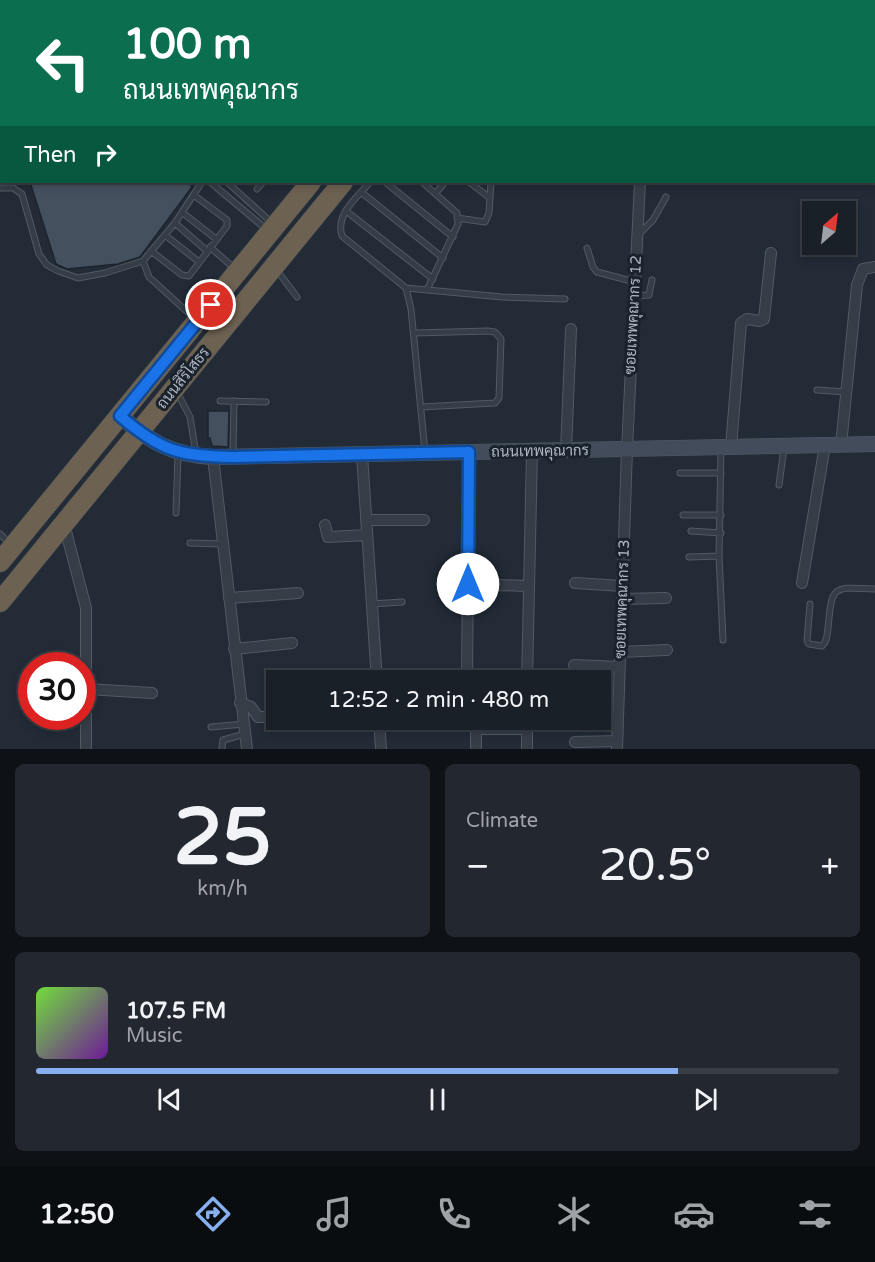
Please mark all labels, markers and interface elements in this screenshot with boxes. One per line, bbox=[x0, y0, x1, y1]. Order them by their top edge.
text: 100 m bbox=[123, 19, 252, 70]
icon: left bbox=[24, 24, 102, 102]
text: ถนนเทพคุณากร bbox=[123, 74, 299, 107]
icon: right bbox=[89, 138, 122, 171]
text: Then bbox=[24, 142, 77, 168]
north arrow bbox=[802, 201, 856, 255]
map controls bbox=[802, 201, 856, 255]
street label: ซอยเทพคุณากร 12 bbox=[621, 255, 647, 375]
pin bbox=[185, 279, 236, 330]
icon: arrive bbox=[194, 288, 227, 321]
street label: ถนนสิริโสธร bbox=[152, 343, 213, 412]
street label: ถนนเทพคุณากร bbox=[491, 441, 589, 463]
street label: ซอยเทพคุณากร 13 bbox=[611, 539, 635, 659]
position arrow bbox=[436, 552, 500, 616]
speed limit sign: 30 bbox=[18, 652, 96, 730]
text: 12:52 · 2 min · 480 m bbox=[328, 687, 549, 713]
text: 25 bbox=[174, 791, 271, 885]
text: Climate bbox=[466, 809, 538, 833]
text: 20.5° bbox=[599, 839, 711, 893]
text: − bbox=[466, 847, 490, 886]
text: + bbox=[820, 847, 839, 886]
text: km/h bbox=[197, 877, 248, 901]
text: 107.5 FM bbox=[126, 998, 226, 1024]
text: Music bbox=[126, 1024, 182, 1048]
icon: previous bbox=[153, 1083, 186, 1116]
icon: pause bbox=[421, 1083, 454, 1116]
icon: next bbox=[689, 1083, 722, 1116]
icon: directions bbox=[192, 1193, 234, 1235]
icon: music bbox=[313, 1193, 355, 1235]
icon: phone bbox=[433, 1193, 475, 1235]
icon: climate bbox=[553, 1193, 595, 1235]
icon: car bbox=[673, 1193, 715, 1235]
icon: filters bbox=[794, 1193, 836, 1235]
text: 12:50 bbox=[39, 1198, 114, 1231]

